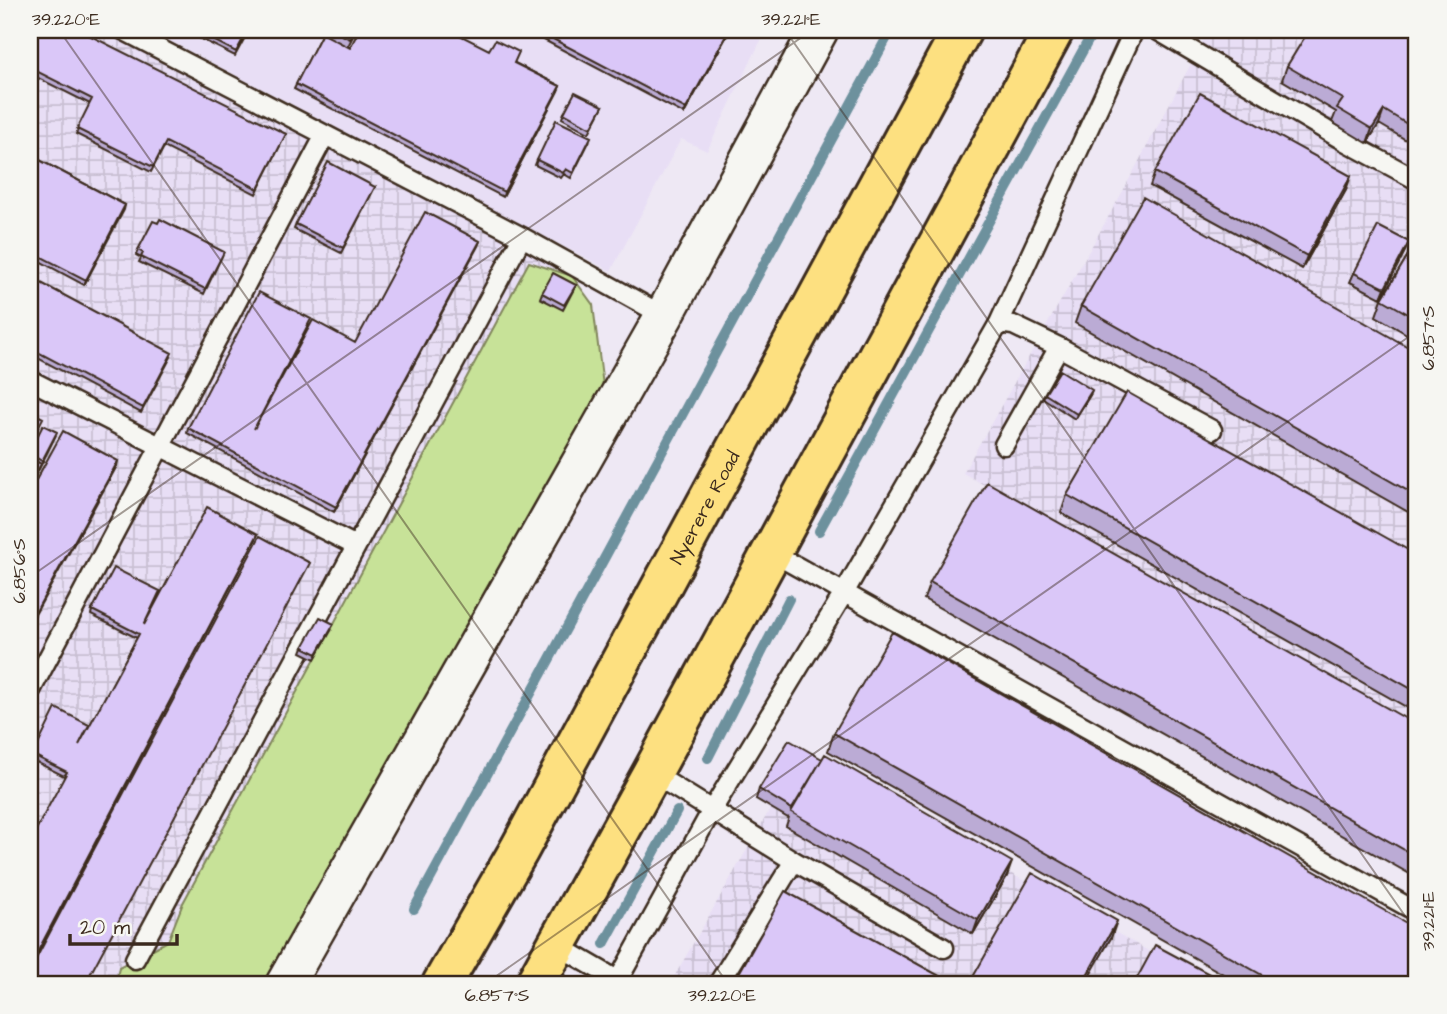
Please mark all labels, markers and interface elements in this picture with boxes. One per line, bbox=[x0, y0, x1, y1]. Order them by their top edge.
text: 39.220°E bbox=[32, 7, 101, 32]
text: 39.221°E bbox=[761, 7, 821, 32]
text: 6.857°S bbox=[1416, 306, 1441, 370]
street label: Nyerere Road bbox=[664, 446, 747, 570]
text: 6.856°S bbox=[7, 538, 32, 604]
text: 39.221°E bbox=[1416, 891, 1441, 951]
scale bar bbox=[70, 902, 177, 946]
text: 20 m bbox=[80, 913, 131, 942]
text: 6.857°S bbox=[465, 983, 529, 1008]
text: 39.220°E bbox=[688, 983, 757, 1008]

